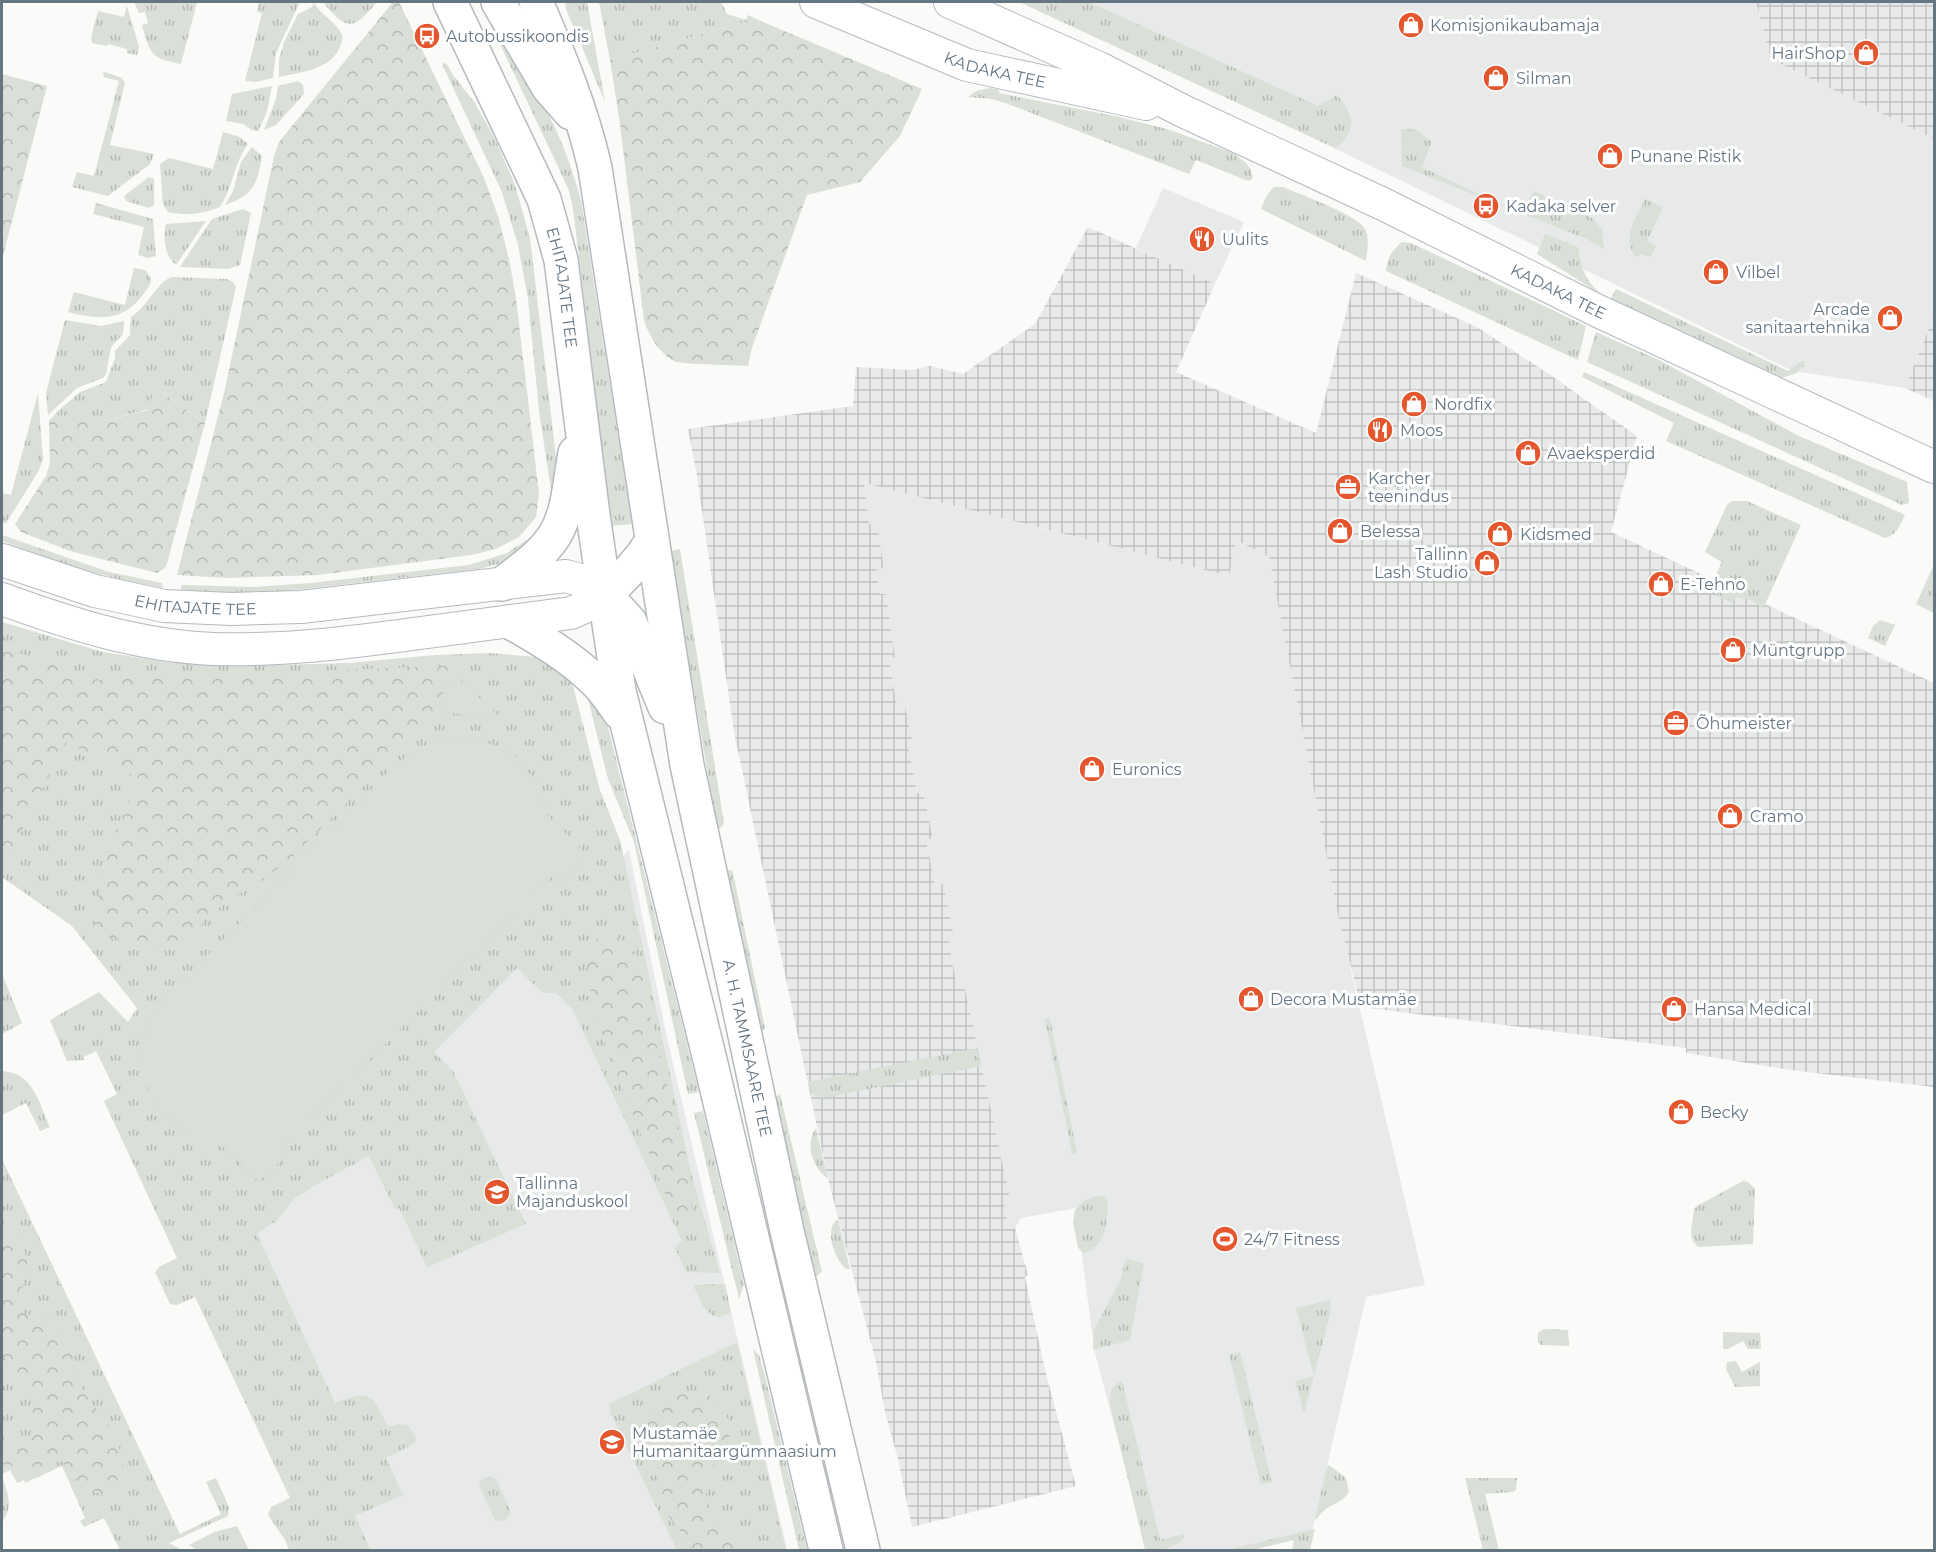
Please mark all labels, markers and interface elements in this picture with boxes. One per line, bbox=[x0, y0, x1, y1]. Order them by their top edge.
shop icon: Komisjonikaubamaja bbox=[1396, 10, 1426, 40]
place label: Komisjonikaubamaja bbox=[1430, 16, 1600, 35]
bus stop icon: Autobussikoondis bbox=[412, 21, 442, 51]
place label: Autobussikoondis bbox=[446, 27, 589, 46]
shop icon: HairShop bbox=[1851, 38, 1881, 68]
place label: HairShop bbox=[1772, 44, 1846, 63]
street label: KADAKA TEE bbox=[941, 48, 1048, 92]
shop icon: Silman bbox=[1481, 63, 1511, 93]
place label: Silman bbox=[1516, 69, 1572, 88]
shop icon: Punane Ristik bbox=[1595, 141, 1625, 171]
place label: Punane Ristik bbox=[1630, 147, 1742, 166]
bus stop icon: Kadaka selver bbox=[1471, 191, 1501, 221]
place label: Kadaka selver bbox=[1506, 197, 1616, 216]
restaurant icon: Uulits bbox=[1187, 224, 1217, 254]
street label: EHITAJATE TEE bbox=[542, 225, 581, 349]
place label: Uulits bbox=[1222, 230, 1268, 249]
shop icon: Vilbel bbox=[1701, 257, 1731, 287]
street label: KADAKA TEE bbox=[1507, 260, 1609, 323]
place label: Vilbel bbox=[1736, 263, 1780, 282]
place label: Arcade sanitaartehnika bbox=[1745, 300, 1870, 337]
shop icon: Arcade sanitaartehnika bbox=[1875, 303, 1905, 333]
shop icon: Nordfix bbox=[1399, 389, 1429, 419]
place label: Nordfix bbox=[1434, 395, 1493, 414]
restaurant icon: Moos bbox=[1365, 415, 1395, 445]
place label: Moos bbox=[1400, 421, 1443, 440]
shop icon: Avaeksperdid bbox=[1513, 438, 1543, 468]
place label: Avaeksperdid bbox=[1547, 444, 1655, 463]
place label: Karcher teenindus bbox=[1368, 469, 1449, 506]
office icon: Karcher teenindus bbox=[1333, 472, 1363, 502]
shop icon: Belessa bbox=[1325, 516, 1355, 546]
shop icon: Kidsmed bbox=[1485, 519, 1515, 549]
place label: Belessa bbox=[1360, 522, 1421, 541]
place label: Kidsmed bbox=[1520, 525, 1592, 544]
place label: Tallinn Lash Studio bbox=[1374, 545, 1468, 582]
shop icon: Tallinn Lash Studio bbox=[1472, 548, 1502, 578]
shop icon: E-Tehno bbox=[1646, 569, 1676, 599]
place label: E-Tehno bbox=[1680, 575, 1746, 594]
street label: EHITAJATE TEE bbox=[133, 591, 257, 619]
shop icon: Müntgrupp bbox=[1718, 635, 1748, 665]
place label: Müntgrupp bbox=[1752, 641, 1845, 660]
office icon: Õhumeister bbox=[1661, 708, 1691, 738]
place label: Õhumeister bbox=[1696, 714, 1792, 733]
shop icon: Euronics bbox=[1077, 754, 1107, 784]
place label: Euronics bbox=[1112, 760, 1182, 779]
shop icon: Cramo bbox=[1715, 801, 1745, 831]
place label: Cramo bbox=[1750, 807, 1804, 826]
street label: A. H. TAMMSAARE TEE bbox=[719, 958, 776, 1139]
shop icon: Decora Mustamäe bbox=[1236, 984, 1266, 1014]
place label: Decora Mustamäe bbox=[1270, 990, 1417, 1009]
shop icon: Hansa Medical bbox=[1659, 994, 1689, 1024]
place label: Hansa Medical bbox=[1694, 1000, 1812, 1019]
shop icon: Becky bbox=[1666, 1097, 1696, 1127]
place label: Becky bbox=[1700, 1103, 1749, 1122]
place label: Tallinna Majanduskool bbox=[516, 1174, 628, 1211]
school or university icon: Tallinna Majanduskool bbox=[482, 1177, 512, 1207]
sports icon: 24/7 Fitness bbox=[1210, 1224, 1240, 1254]
place label: 24/7 Fitness bbox=[1244, 1230, 1340, 1249]
place label: Mustamäe Humanitaargümnaasium bbox=[632, 1424, 837, 1461]
school or university icon: Mustamäe Humanitaargümnaasium bbox=[597, 1427, 627, 1457]

